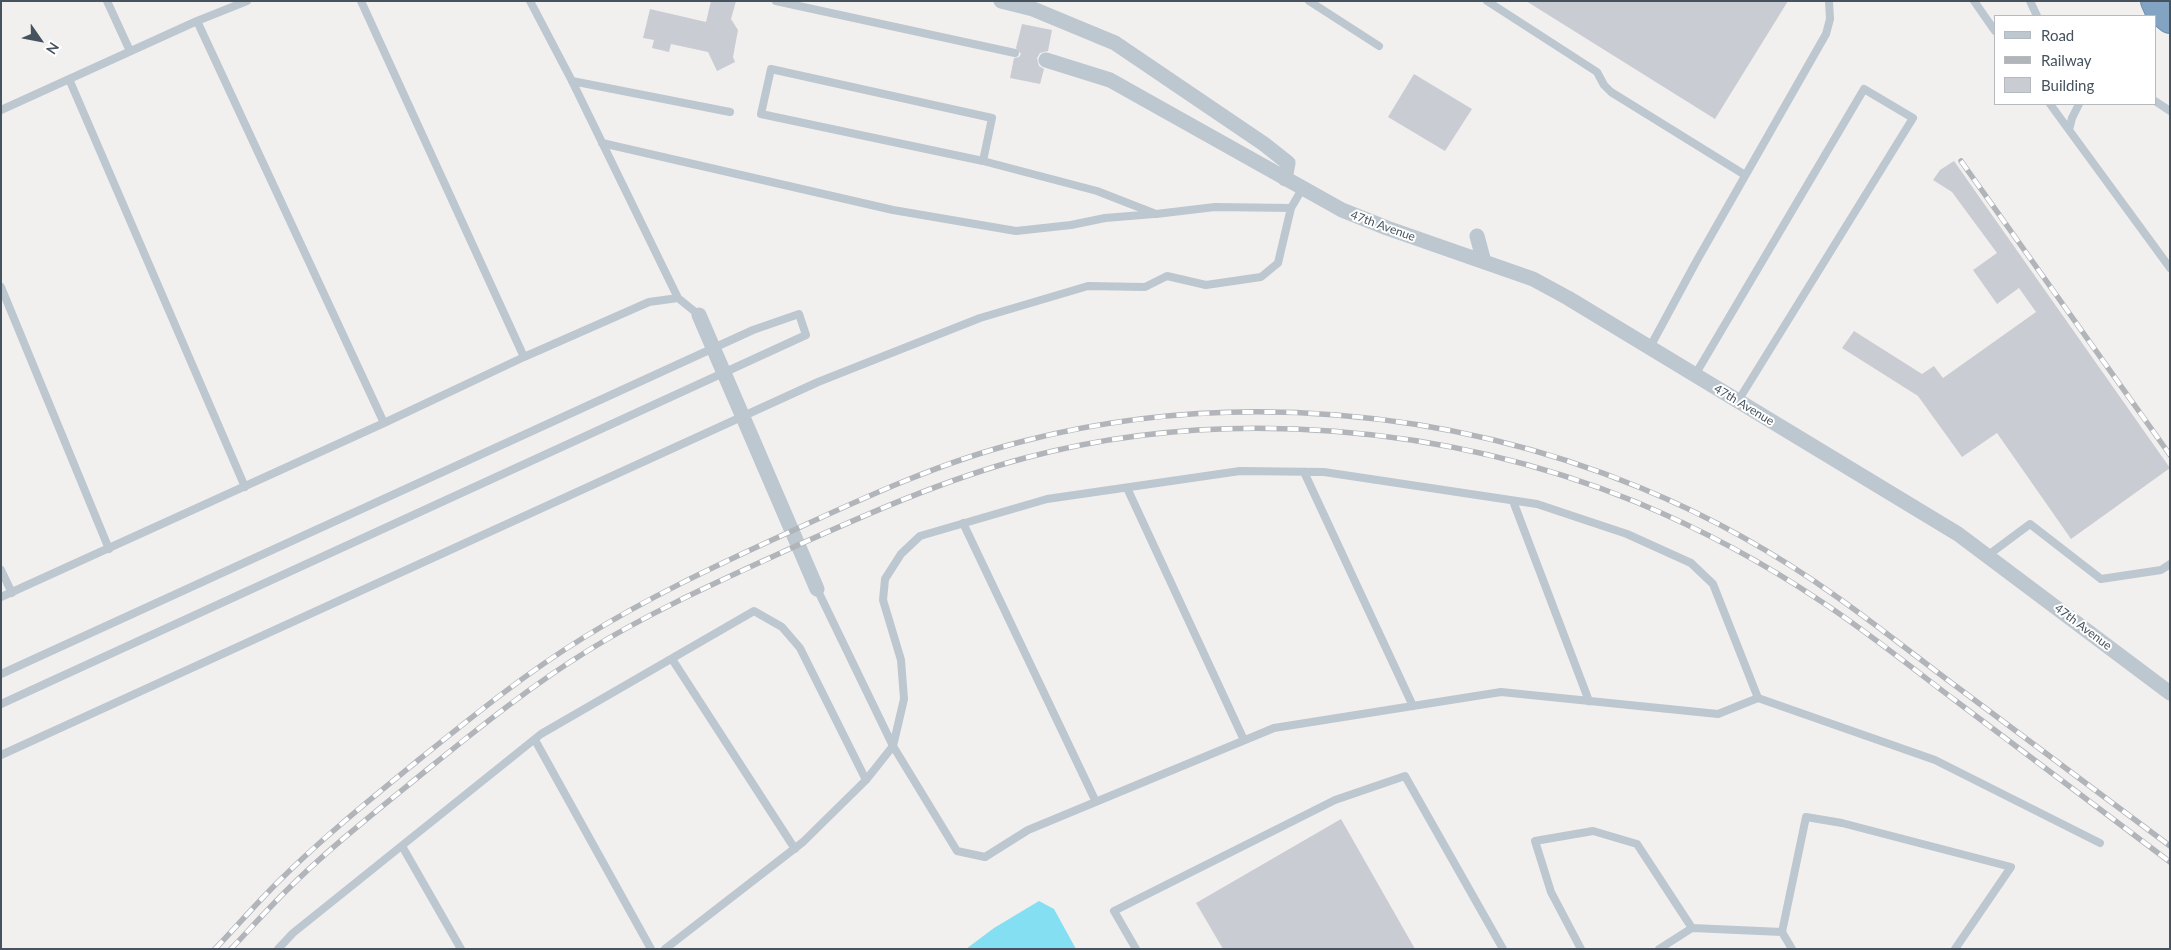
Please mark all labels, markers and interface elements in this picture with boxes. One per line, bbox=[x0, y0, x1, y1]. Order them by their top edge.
north arrow bbox=[15, 15, 65, 65]
legend bbox=[1994, 15, 2156, 105]
text: Road bbox=[2041, 26, 2074, 44]
text: N bbox=[43, 39, 63, 58]
text: Railway bbox=[2041, 51, 2092, 69]
text: Building bbox=[2041, 76, 2094, 94]
street label: 47th Avenue bbox=[1349, 208, 1417, 244]
street label: 47th Avenue bbox=[1711, 381, 1777, 429]
street label: 47th Avenue bbox=[2052, 601, 2114, 653]

